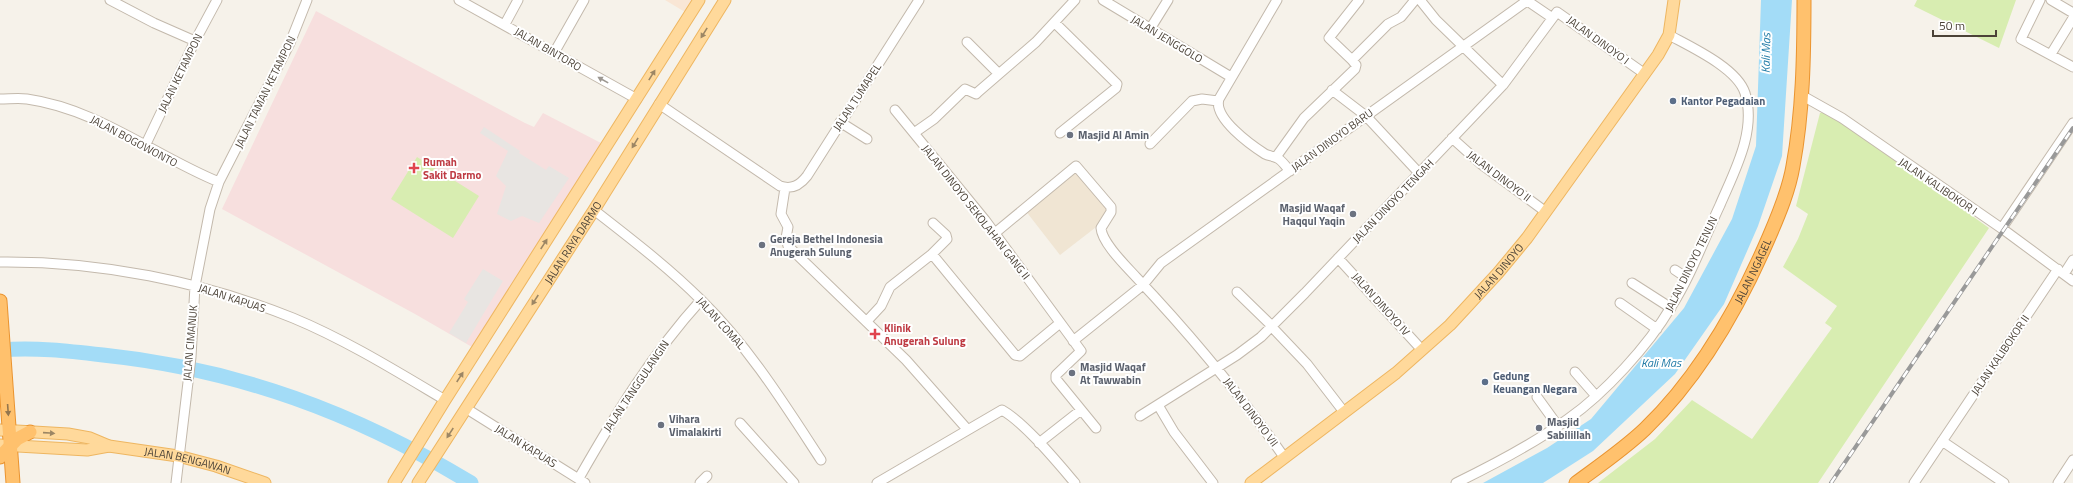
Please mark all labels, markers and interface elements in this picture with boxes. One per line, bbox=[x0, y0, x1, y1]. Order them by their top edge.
street label: JALAN JENGGOLO bbox=[1128, 11, 1206, 67]
street label: JALAN DINOYO I bbox=[1564, 12, 1632, 68]
scale bar bbox=[1933, 12, 1996, 38]
text: 50 m bbox=[1939, 16, 1965, 35]
street label: JALAN BINTORO bbox=[511, 23, 585, 75]
one-way arrow bbox=[701, 27, 708, 39]
street label: JALAN KETAMPON bbox=[154, 31, 206, 115]
water label: Kali Mas bbox=[1756, 32, 1775, 73]
street label: JALAN TAMAN KETAMPON bbox=[231, 33, 299, 151]
street label: JALAN TUMAPEL bbox=[829, 59, 885, 134]
one-way arrow bbox=[648, 69, 655, 81]
one-way arrow bbox=[597, 77, 609, 84]
place label: Kantor Pegadaian bbox=[1681, 93, 1765, 109]
marker: Kantor Pegadaian bbox=[1668, 96, 1678, 106]
street label: JALAN DINOYO BARU bbox=[1288, 105, 1376, 175]
street label: JALAN BOGOWONTO bbox=[88, 111, 180, 171]
place label: Masjid Al Amin bbox=[1078, 127, 1149, 143]
marker: Masjid Al Amin bbox=[1065, 130, 1075, 140]
one-way arrow bbox=[631, 138, 639, 148]
street label: JALAN DINOYO SEKOLAHAN GANG II bbox=[918, 141, 1034, 283]
street label: JALAN DINOYO II bbox=[1464, 147, 1534, 205]
place label: Rumah Sakit Darmo bbox=[423, 154, 481, 183]
street label: JALAN KALIBOKOR I bbox=[1896, 154, 1980, 218]
street label: JALAN DINOYO TENGAH bbox=[1349, 156, 1437, 246]
marker: Rumah Sakit Darmo bbox=[408, 162, 420, 174]
street label: JALAN RAYA DARMO bbox=[540, 198, 605, 287]
place label: Masjid Waqaf Haqqul Yaqin bbox=[1279, 200, 1345, 229]
marker: Masjid Waqaf Haqqul Yaqin bbox=[1348, 209, 1358, 219]
street label: JALAN DINOYO TENUN bbox=[1661, 213, 1721, 315]
place label: Gereja Bethel Indonesia Anugerah Sulung bbox=[770, 231, 883, 260]
street label: JALAN NGAGEL bbox=[1731, 236, 1776, 306]
one-way arrow bbox=[540, 239, 548, 249]
marker: Gereja Bethel Indonesia Anugerah Sulung bbox=[757, 240, 767, 250]
street label: JALAN DINOYO bbox=[1470, 240, 1527, 302]
street label: JALAN DINOYO IV bbox=[1348, 269, 1414, 340]
street label: JALAN KAPUAS bbox=[196, 280, 268, 316]
street label: JALAN COMAL bbox=[693, 293, 749, 353]
one-way arrow bbox=[532, 294, 539, 306]
street label: JALAN CIMANUK bbox=[179, 303, 201, 382]
street label: JALAN KALIBOKOR II bbox=[1967, 311, 2033, 399]
place label: Klinik Anugerah Sulung bbox=[884, 320, 966, 349]
marker: Klinik Anugerah Sulung bbox=[869, 328, 881, 340]
street label: JALAN TANGGULANGIN bbox=[599, 337, 673, 435]
water label: Kali Mas bbox=[1641, 353, 1682, 372]
place label: Masjid Waqaf At Tawwabin bbox=[1080, 359, 1146, 388]
marker: Masjid Waqaf At Tawwabin bbox=[1067, 368, 1077, 378]
place label: Gedung Keuangan Negara bbox=[1493, 368, 1577, 397]
one-way arrow bbox=[456, 371, 463, 383]
street label: JALAN DINOYO VII bbox=[1220, 374, 1282, 450]
marker: Gedung Keuangan Negara bbox=[1480, 377, 1490, 387]
one-way arrow bbox=[5, 404, 12, 416]
place label: Vihara Vimalakirti bbox=[669, 411, 722, 440]
place label: Masjid Sabilillah bbox=[1547, 414, 1591, 443]
marker: Vihara Vimalakirti bbox=[656, 420, 666, 430]
street label: JALAN KAPUAS bbox=[492, 421, 560, 471]
marker: Masjid Sabilillah bbox=[1534, 423, 1544, 433]
one-way arrow bbox=[447, 427, 454, 439]
one-way arrow bbox=[43, 429, 55, 436]
street label: JALAN BENGAWAN bbox=[143, 443, 233, 479]

